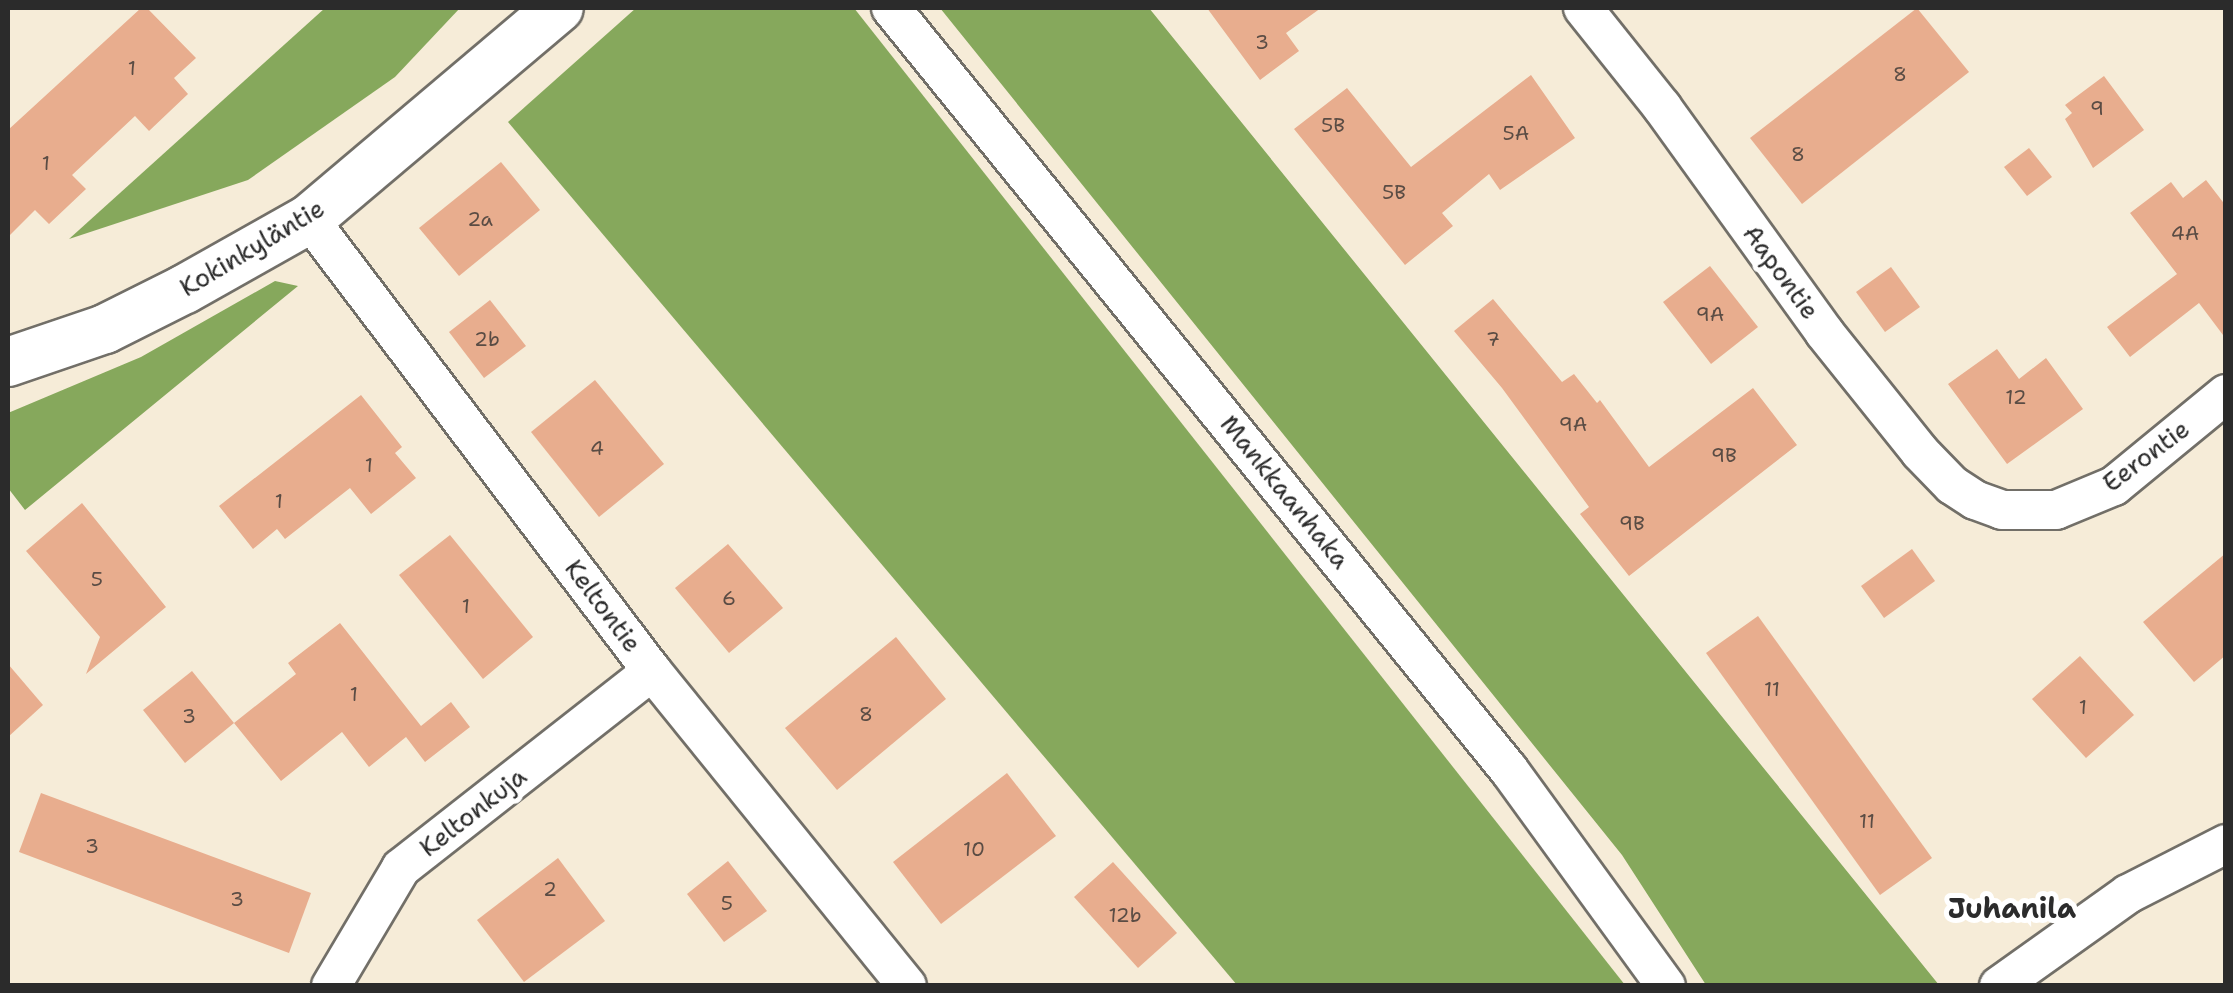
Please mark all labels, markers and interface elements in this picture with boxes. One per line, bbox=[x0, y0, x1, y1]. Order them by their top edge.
house number: 3 bbox=[1255, 30, 1269, 54]
house number: 1 bbox=[128, 56, 136, 80]
house number: 8 bbox=[1893, 62, 1907, 86]
house number: 9 bbox=[2090, 96, 2104, 120]
house number: 5B bbox=[1321, 113, 1345, 137]
house number: 5A bbox=[1503, 121, 1529, 145]
house number: 8 bbox=[1791, 142, 1805, 166]
house number: 1 bbox=[42, 151, 50, 175]
house number: 5B bbox=[1382, 180, 1406, 204]
street label: Kokinkyläntie bbox=[174, 193, 330, 303]
house number: 2a bbox=[467, 207, 493, 231]
street label: Aapontie bbox=[1737, 219, 1825, 325]
house number: 4A bbox=[2171, 221, 2199, 245]
house number: 9A bbox=[1696, 302, 1724, 326]
house number: 2b bbox=[474, 327, 500, 351]
house number: 7 bbox=[1486, 327, 1500, 351]
house number: 12 bbox=[2005, 385, 2027, 409]
street label: Mankkaanhaka bbox=[1214, 409, 1356, 575]
house number: 9A bbox=[1559, 412, 1587, 436]
street label: Eerontie bbox=[2097, 414, 2195, 498]
house number: 4 bbox=[590, 436, 604, 460]
house number: 9B bbox=[1711, 443, 1737, 467]
house number: 1 bbox=[365, 453, 373, 477]
house number: 1 bbox=[275, 489, 283, 513]
house number: 9B bbox=[1619, 511, 1645, 535]
street label: Keltontie bbox=[559, 554, 647, 658]
house number: 5 bbox=[91, 567, 103, 591]
house number: 6 bbox=[722, 586, 736, 610]
house number: 1 bbox=[462, 594, 470, 618]
house number: 11 bbox=[1764, 677, 1780, 701]
house number: 1 bbox=[350, 682, 358, 706]
house number: 1 bbox=[2079, 695, 2087, 719]
house number: 8 bbox=[859, 702, 873, 726]
house number: 3 bbox=[182, 704, 196, 728]
street label: Keltonkuja bbox=[414, 761, 532, 863]
house number: 11 bbox=[1859, 809, 1875, 833]
house number: 3 bbox=[85, 834, 99, 858]
house number: 10 bbox=[963, 837, 985, 861]
house number: 2 bbox=[543, 877, 557, 901]
house number: 3 bbox=[230, 887, 244, 911]
house number: 5 bbox=[721, 891, 733, 915]
district label: Juhanila bbox=[1948, 891, 2076, 925]
house number: 12b bbox=[1108, 903, 1142, 927]

